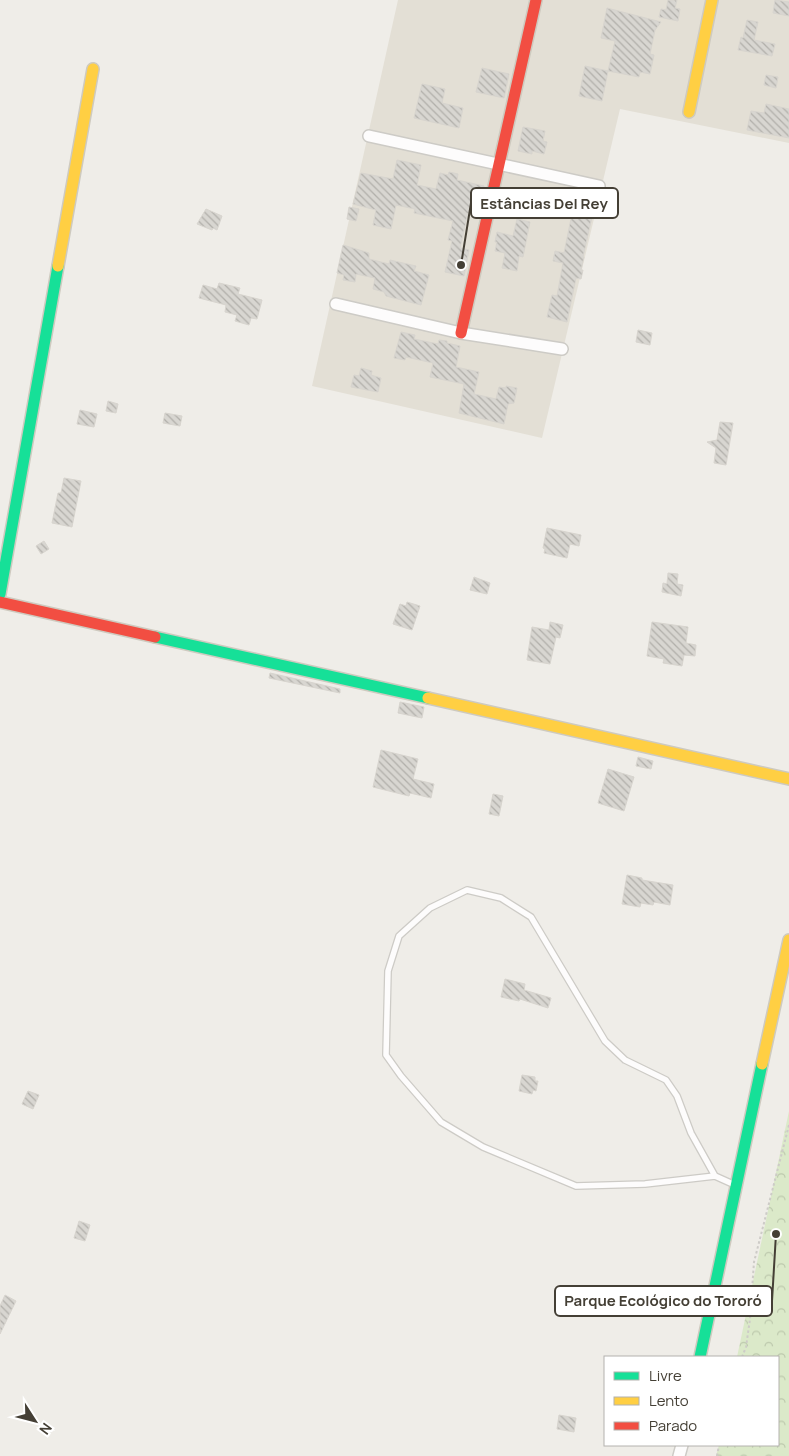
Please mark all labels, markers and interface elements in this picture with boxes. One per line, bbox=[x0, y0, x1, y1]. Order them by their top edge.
callout: Estâncias Del Rey bbox=[471, 188, 618, 218]
text: Estâncias Del Rey bbox=[480, 193, 608, 214]
callout: Parque Ecológico do Tororó bbox=[555, 1286, 772, 1316]
text: Parque Ecológico do Tororó bbox=[564, 1290, 762, 1311]
legend bbox=[604, 1356, 779, 1446]
text: Livre bbox=[649, 1365, 682, 1386]
text: Lento bbox=[649, 1390, 689, 1411]
north arrow bbox=[10, 1396, 60, 1446]
text: Parado bbox=[649, 1415, 697, 1436]
text: N bbox=[35, 1419, 57, 1439]

